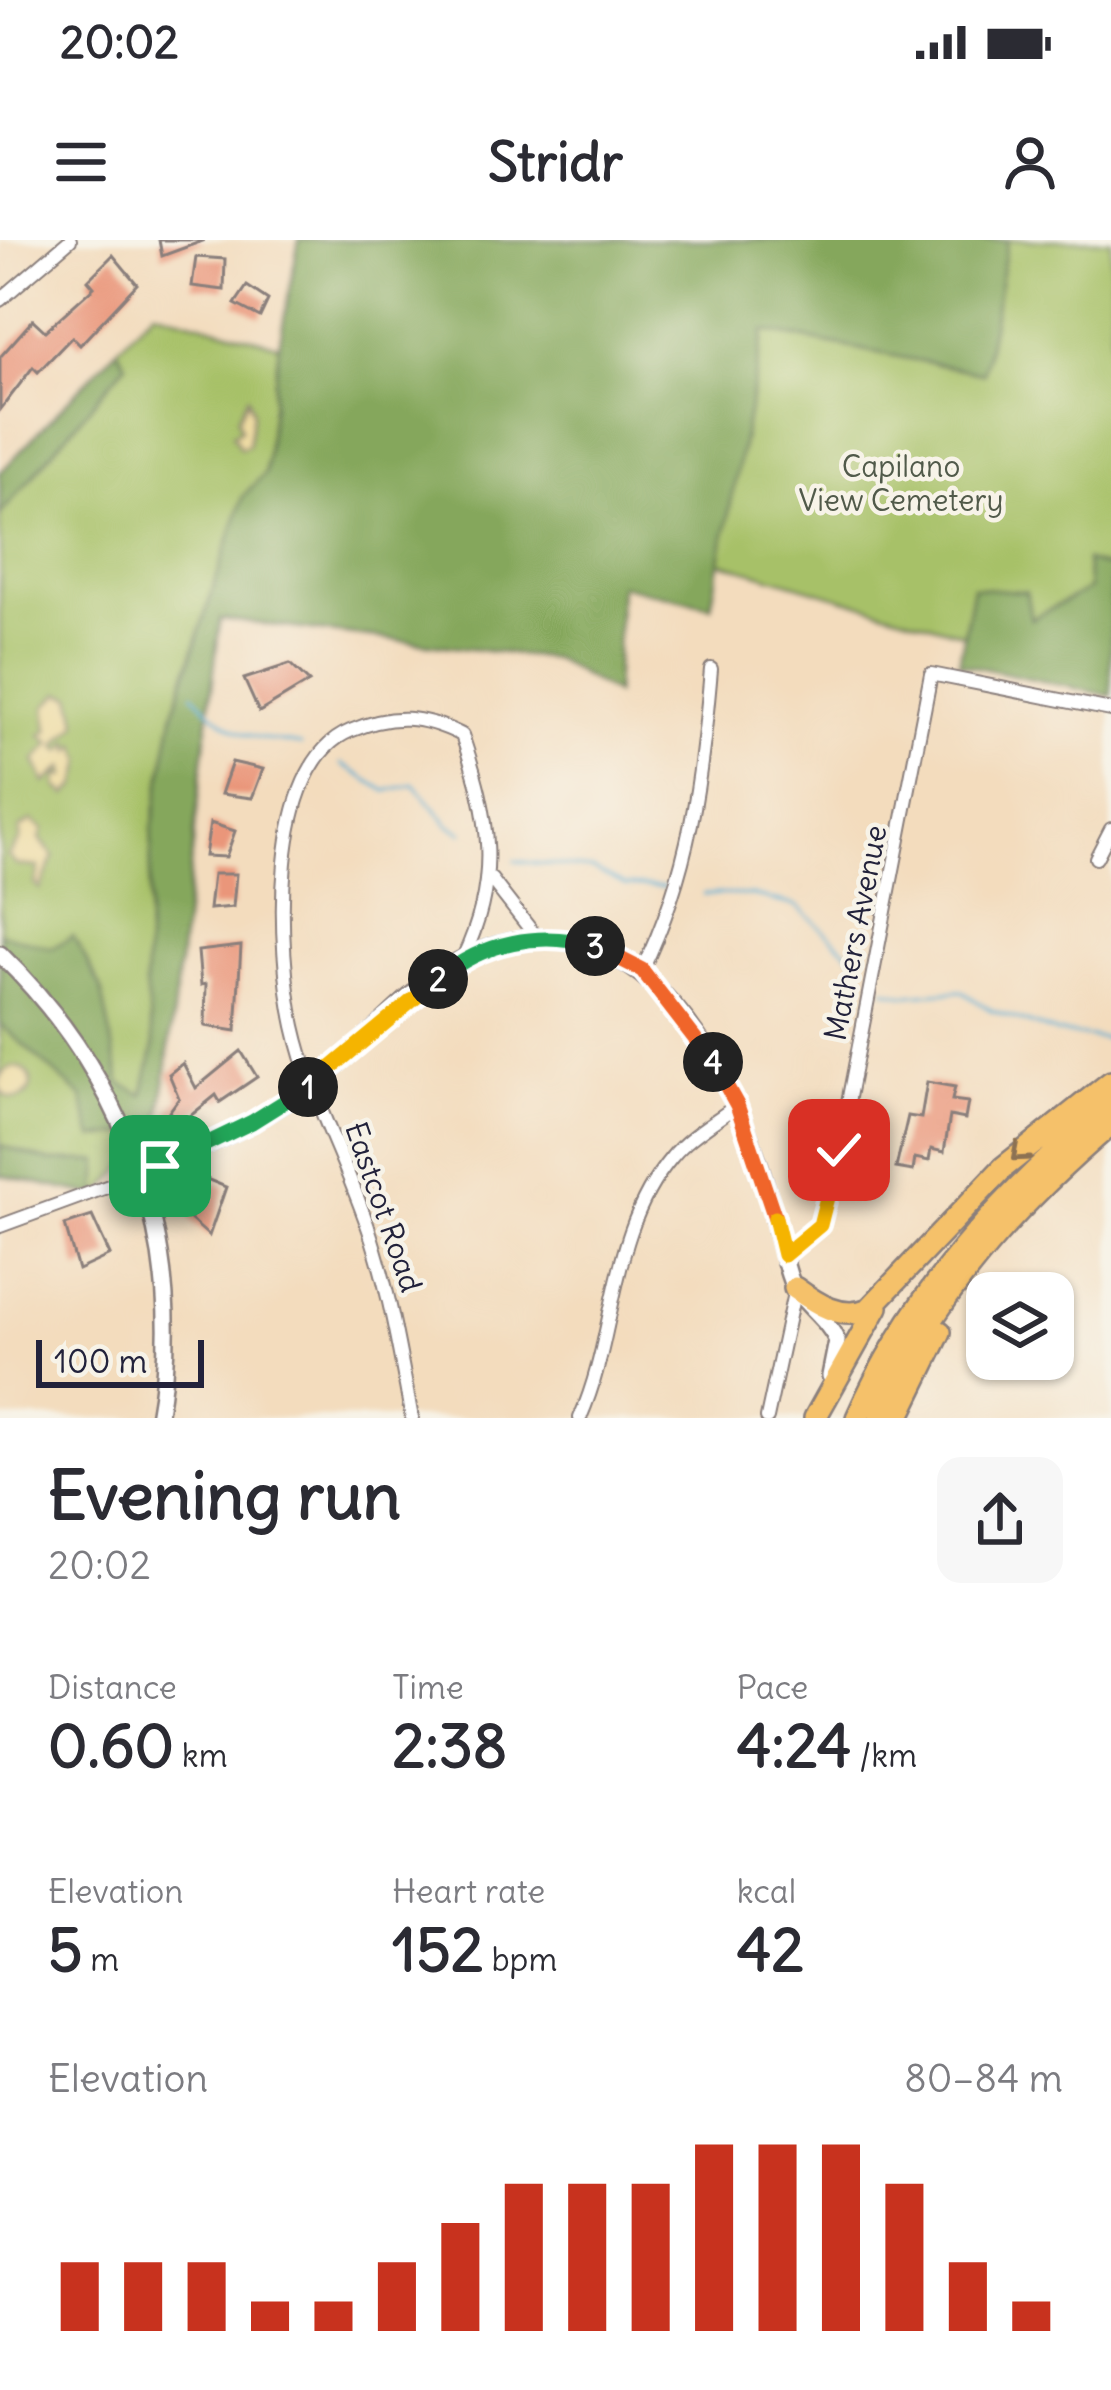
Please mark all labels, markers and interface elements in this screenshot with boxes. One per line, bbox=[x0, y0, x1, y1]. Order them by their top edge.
text: 20:02 bbox=[60, 14, 179, 70]
text: Stridr bbox=[488, 128, 623, 196]
icon: menu bbox=[48, 129, 114, 195]
icon: person bbox=[997, 129, 1063, 195]
park label: Capilano View Cemetery bbox=[798, 447, 1004, 519]
street label: Mathers Avenue bbox=[816, 822, 895, 1044]
pin: 3 bbox=[565, 916, 625, 976]
text: 3 bbox=[586, 925, 604, 967]
pin: 2 bbox=[408, 949, 468, 1009]
text: 2 bbox=[429, 958, 447, 1000]
pin: 4 bbox=[683, 1032, 743, 1092]
text: 4 bbox=[703, 1041, 723, 1083]
pin: 1 bbox=[278, 1057, 338, 1117]
text: 1 bbox=[301, 1066, 315, 1108]
pin bbox=[788, 1099, 890, 1201]
pin bbox=[109, 1115, 211, 1217]
street label: Eastcot Road bbox=[337, 1117, 431, 1297]
icon: check bbox=[806, 1117, 872, 1183]
icon: arrive bbox=[127, 1133, 193, 1199]
one-way arrow bbox=[1011, 1140, 1033, 1162]
map controls bbox=[966, 1272, 1074, 1380]
button: layers bbox=[966, 1272, 1074, 1380]
scale bar bbox=[36, 1334, 204, 1387]
text: 100 m bbox=[54, 1340, 147, 1382]
text: Evening run bbox=[48, 1454, 401, 1537]
button: share bbox=[937, 1457, 1063, 1583]
text: 20:02 bbox=[48, 1541, 151, 1590]
text: Distance bbox=[48, 1666, 177, 1708]
text: Time bbox=[392, 1666, 464, 1708]
text: Pace bbox=[737, 1666, 808, 1708]
text: 0.60 bbox=[48, 1708, 174, 1783]
text: 2:38 bbox=[392, 1708, 507, 1783]
text: 4:24 bbox=[737, 1708, 852, 1783]
text: km bbox=[174, 1734, 228, 1776]
text: /km bbox=[852, 1734, 917, 1776]
text: Elevation bbox=[48, 1870, 183, 1912]
text: Heart rate bbox=[392, 1870, 545, 1912]
text: kcal bbox=[737, 1870, 796, 1912]
text: 5 bbox=[48, 1912, 83, 1987]
text: 152 bbox=[392, 1912, 484, 1987]
text: 42 bbox=[737, 1912, 804, 1987]
text: m bbox=[83, 1938, 119, 1980]
text: bpm bbox=[484, 1938, 557, 1980]
text: Elevation bbox=[48, 2054, 208, 2103]
text: 80–84 m bbox=[904, 2054, 1063, 2103]

